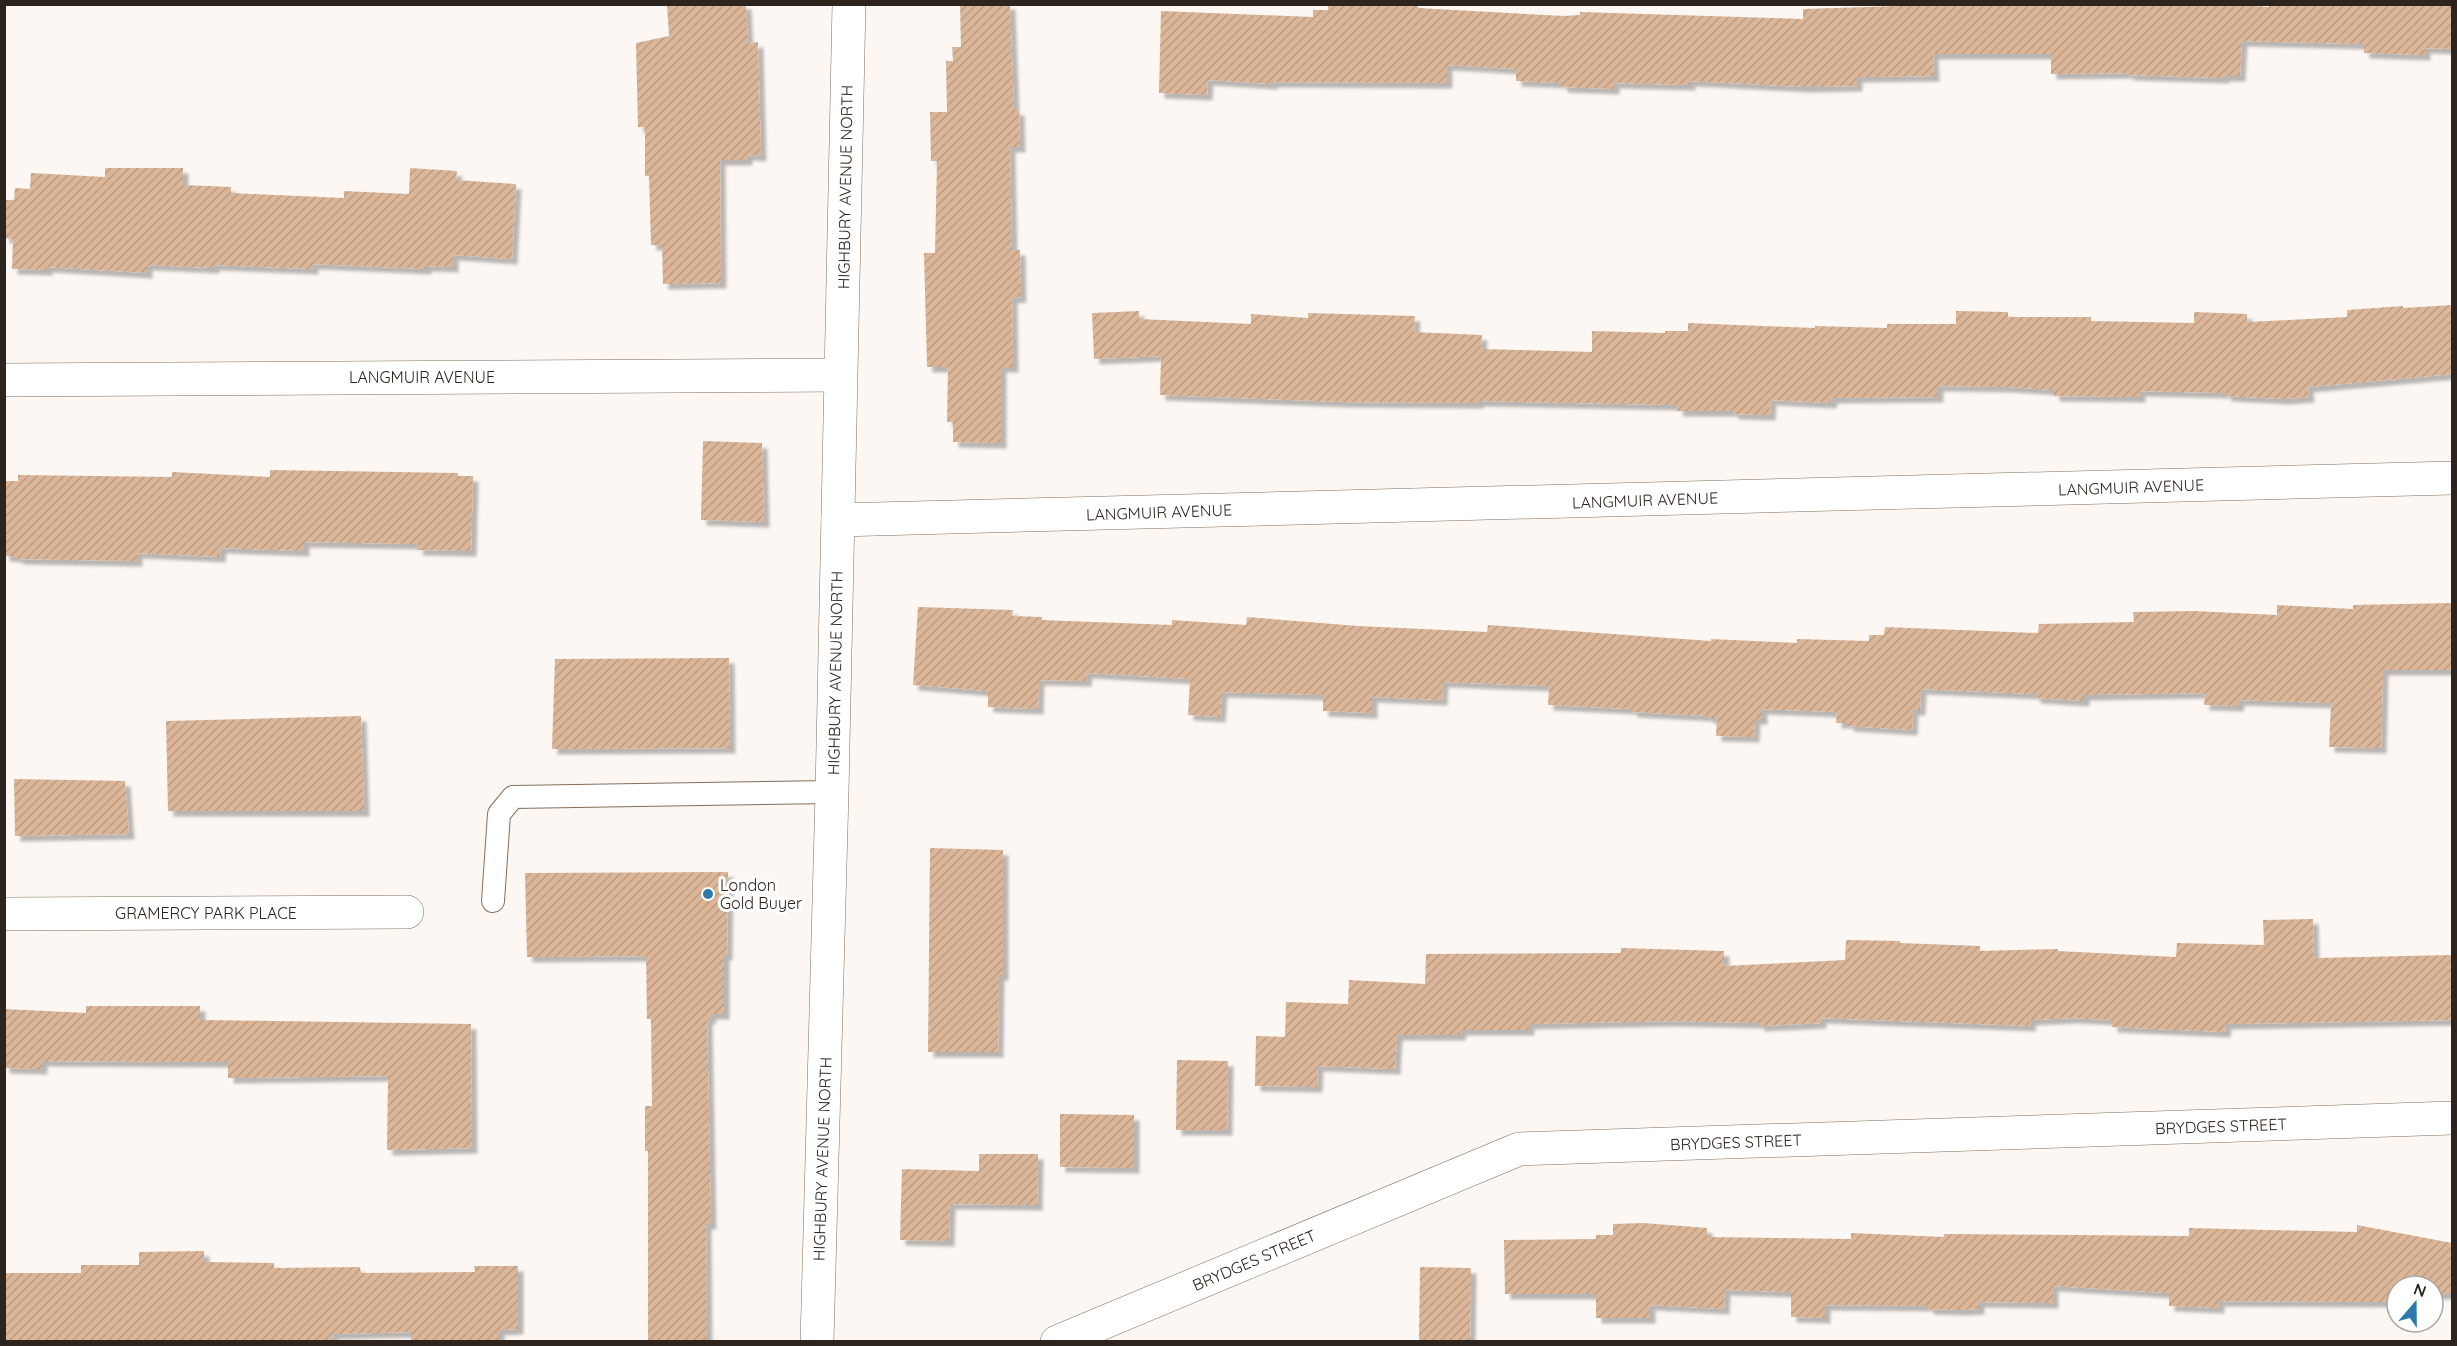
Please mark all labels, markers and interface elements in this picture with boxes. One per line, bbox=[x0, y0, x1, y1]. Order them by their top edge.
street label: HIGHBURY AVENUE NORTH bbox=[833, 85, 857, 289]
street label: LANGMUIR AVENUE bbox=[349, 367, 495, 387]
street label: LANGMUIR AVENUE bbox=[2058, 474, 2204, 500]
street label: LANGMUIR AVENUE bbox=[1572, 487, 1718, 513]
street label: LANGMUIR AVENUE bbox=[1086, 499, 1232, 525]
street label: HIGHBURY AVENUE NORTH bbox=[823, 571, 847, 775]
place label: London Gold Buyer bbox=[720, 875, 802, 913]
marker: London Gold Buyer bbox=[701, 887, 715, 901]
street label: GRAMERCY PARK PLACE bbox=[115, 903, 297, 923]
street label: HIGHBURY AVENUE NORTH bbox=[808, 1057, 836, 1261]
street label: BRYDGES STREET bbox=[2155, 1114, 2288, 1138]
street label: BRYDGES STREET bbox=[1670, 1130, 1803, 1154]
street label: BRYDGES STREET bbox=[1189, 1225, 1319, 1295]
north arrow bbox=[2385, 1274, 2445, 1334]
text: N bbox=[2411, 1278, 2429, 1301]

